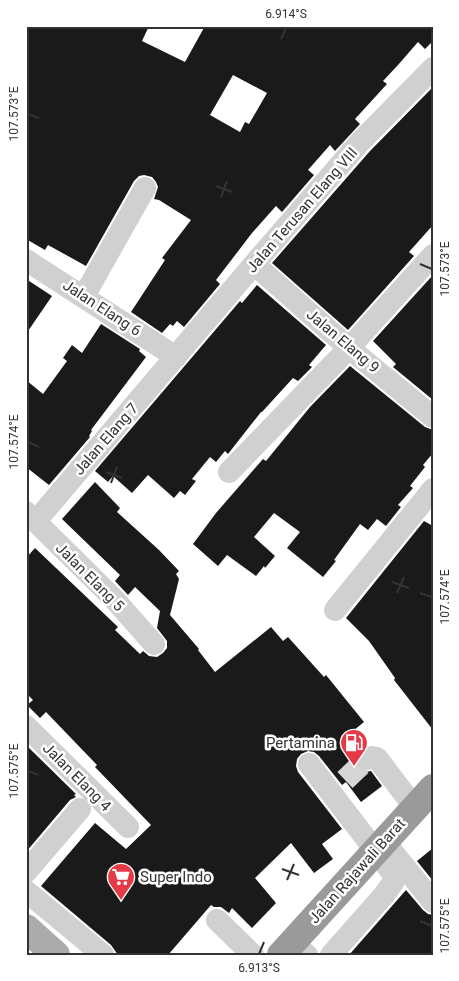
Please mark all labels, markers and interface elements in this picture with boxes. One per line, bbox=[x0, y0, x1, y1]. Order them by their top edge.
text: 6.914°S bbox=[265, 7, 307, 21]
text: 107.573°E bbox=[7, 86, 21, 141]
street label: Jalan Terusan Elang VIII bbox=[243, 144, 361, 276]
text: 107.573°E bbox=[438, 241, 452, 296]
street label: Jalan Elang 6 bbox=[60, 276, 144, 340]
street label: Jalan Elang 9 bbox=[303, 305, 383, 377]
street label: Jalan Elang 7 bbox=[70, 399, 142, 479]
text: 107.574°E bbox=[7, 414, 21, 469]
street label: Jalan Elang 5 bbox=[52, 539, 128, 615]
text: 107.574°E bbox=[438, 569, 452, 624]
fuel station icon: Pertamina bbox=[339, 728, 369, 767]
place label: Pertamina bbox=[266, 734, 335, 752]
street label: Jalan Elang 4 bbox=[39, 739, 115, 815]
text: 107.575°E bbox=[7, 743, 21, 798]
street label: Jalan Rajawali Barat bbox=[305, 815, 409, 927]
supermarket icon: Super Indo bbox=[106, 862, 136, 901]
place label: Super Indo bbox=[140, 868, 212, 886]
text: 107.575°E bbox=[438, 898, 452, 953]
text: 6.913°S bbox=[238, 961, 280, 975]

